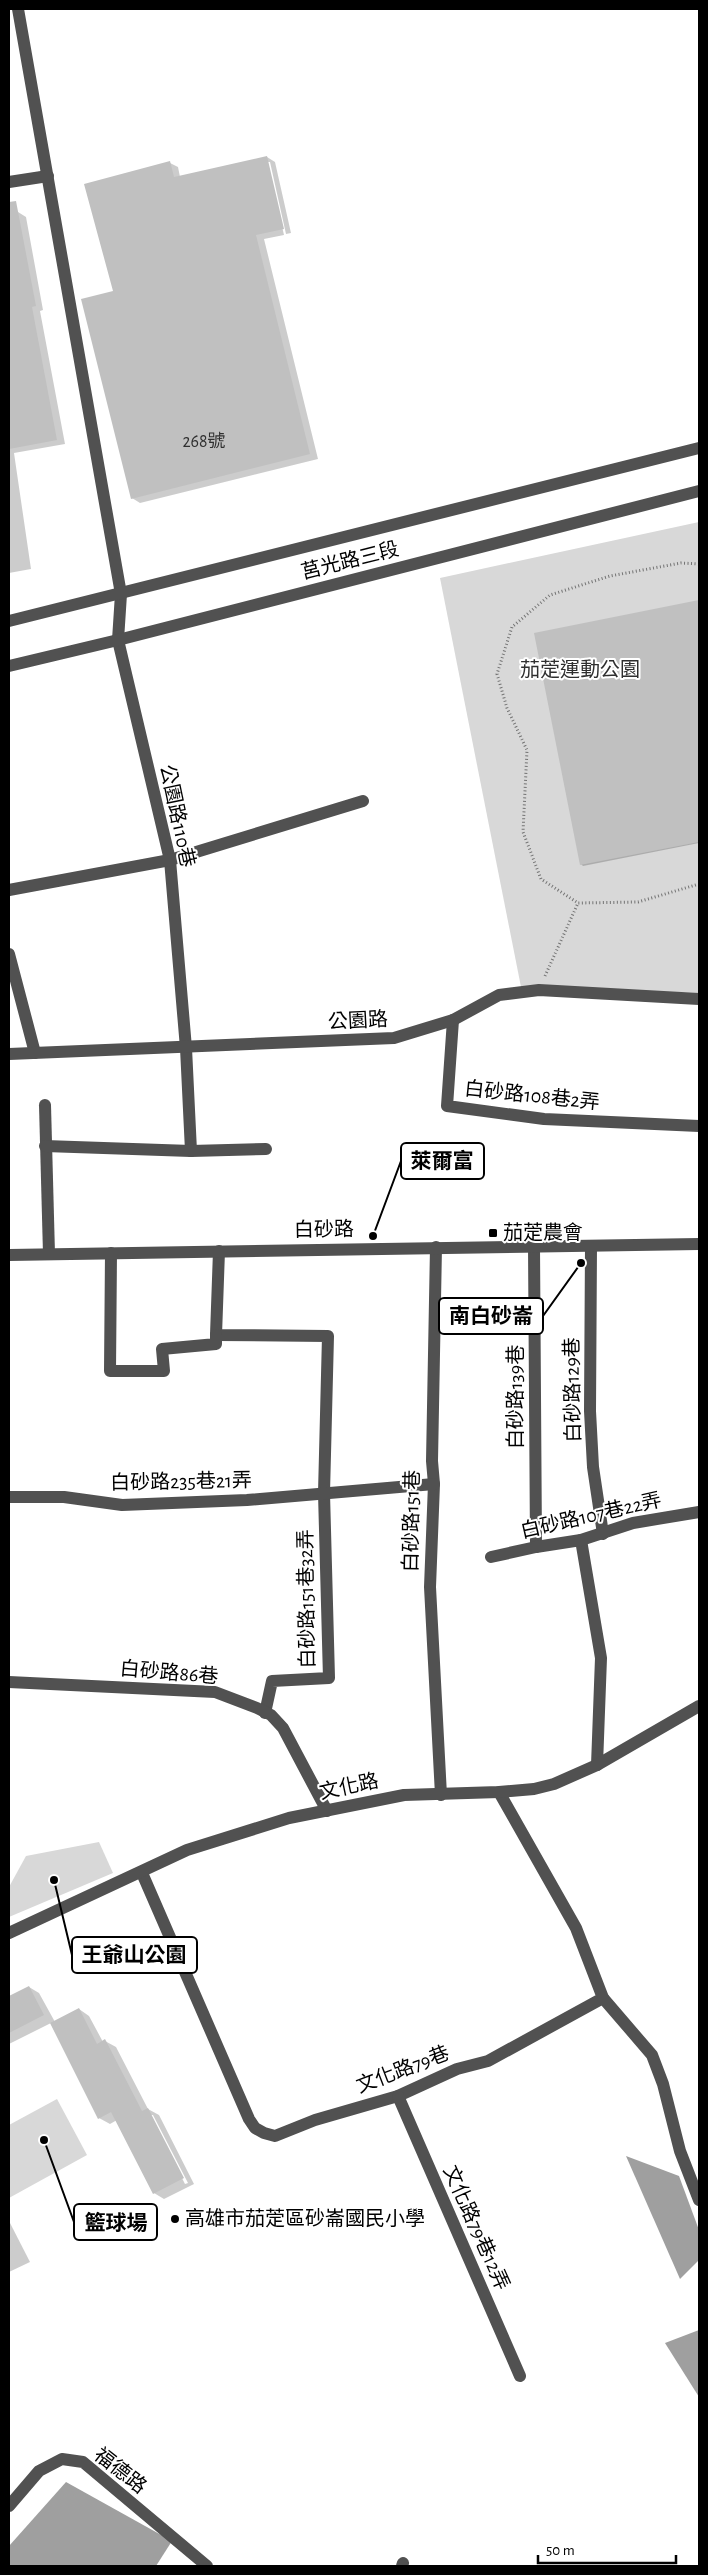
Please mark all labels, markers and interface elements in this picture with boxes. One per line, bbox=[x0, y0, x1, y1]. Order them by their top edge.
house number: 268號 bbox=[182, 431, 226, 451]
street label: 莒光路三段 bbox=[299, 538, 401, 583]
park label: 茄萣運動公園 bbox=[520, 659, 640, 680]
street label: 公園路110巷 bbox=[156, 763, 199, 869]
street label: 公園路 bbox=[327, 1008, 388, 1033]
street label: 白砂路108巷2弄 bbox=[463, 1078, 601, 1113]
callout: 萊爾富 bbox=[401, 1143, 484, 1179]
text: 萊爾富 bbox=[411, 1149, 474, 1172]
street label: 白砂路 bbox=[294, 1218, 354, 1241]
place label: 茄萣農會 bbox=[503, 1222, 583, 1243]
marker: 茄萣農會 bbox=[487, 1227, 499, 1239]
callout: 南白砂崙 bbox=[439, 1298, 543, 1334]
text: 南白砂崙 bbox=[449, 1305, 533, 1327]
street label: 白砂路129巷 bbox=[561, 1337, 584, 1443]
street label: 白砂路139巷 bbox=[505, 1345, 526, 1449]
street label: 白砂路235巷21弄 bbox=[110, 1470, 252, 1493]
street label: 白砂路151巷 bbox=[400, 1470, 423, 1572]
street label: 白砂路107巷22弄 bbox=[518, 1489, 663, 1542]
street label: 白砂路151巷32弄 bbox=[295, 1529, 318, 1669]
street label: 白砂路86巷 bbox=[119, 1658, 219, 1687]
street label: 文化路 bbox=[317, 1770, 380, 1803]
callout: 王爺山公園 bbox=[72, 1937, 197, 1973]
text: 王爺山公園 bbox=[82, 1944, 187, 1966]
street label: 文化路79巷 bbox=[353, 2042, 452, 2097]
street label: 文化路79巷12弄 bbox=[440, 2162, 513, 2293]
callout: 籃球場 bbox=[74, 2204, 157, 2240]
place label: 高雄市茄萣區砂崙國民小學 bbox=[185, 2207, 425, 2229]
text: 籃球場 bbox=[85, 2211, 148, 2234]
marker: 高雄市茄萣區砂崙國民小學 bbox=[169, 2213, 181, 2225]
street label: 福德路 bbox=[90, 2444, 150, 2497]
scale bar bbox=[538, 2532, 676, 2564]
text: 50 m bbox=[546, 2543, 575, 2558]

